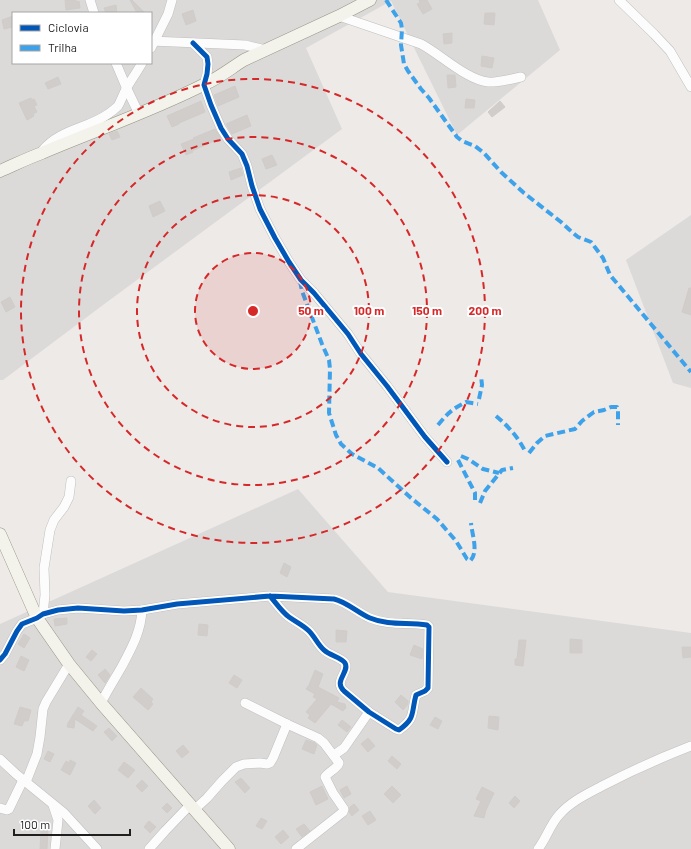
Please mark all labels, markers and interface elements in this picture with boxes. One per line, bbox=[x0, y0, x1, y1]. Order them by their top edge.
legend bbox=[12, 12, 152, 64]
text: Ciclovia bbox=[48, 20, 89, 34]
text: Trilha bbox=[48, 40, 77, 54]
text: 50 m bbox=[298, 303, 324, 317]
text: 100 m bbox=[354, 303, 384, 317]
text: 150 m bbox=[412, 303, 442, 317]
text: 200 m bbox=[469, 303, 501, 317]
centre of rings bbox=[246, 304, 260, 318]
scale bar bbox=[14, 811, 130, 837]
text: 100 m bbox=[20, 817, 50, 831]

